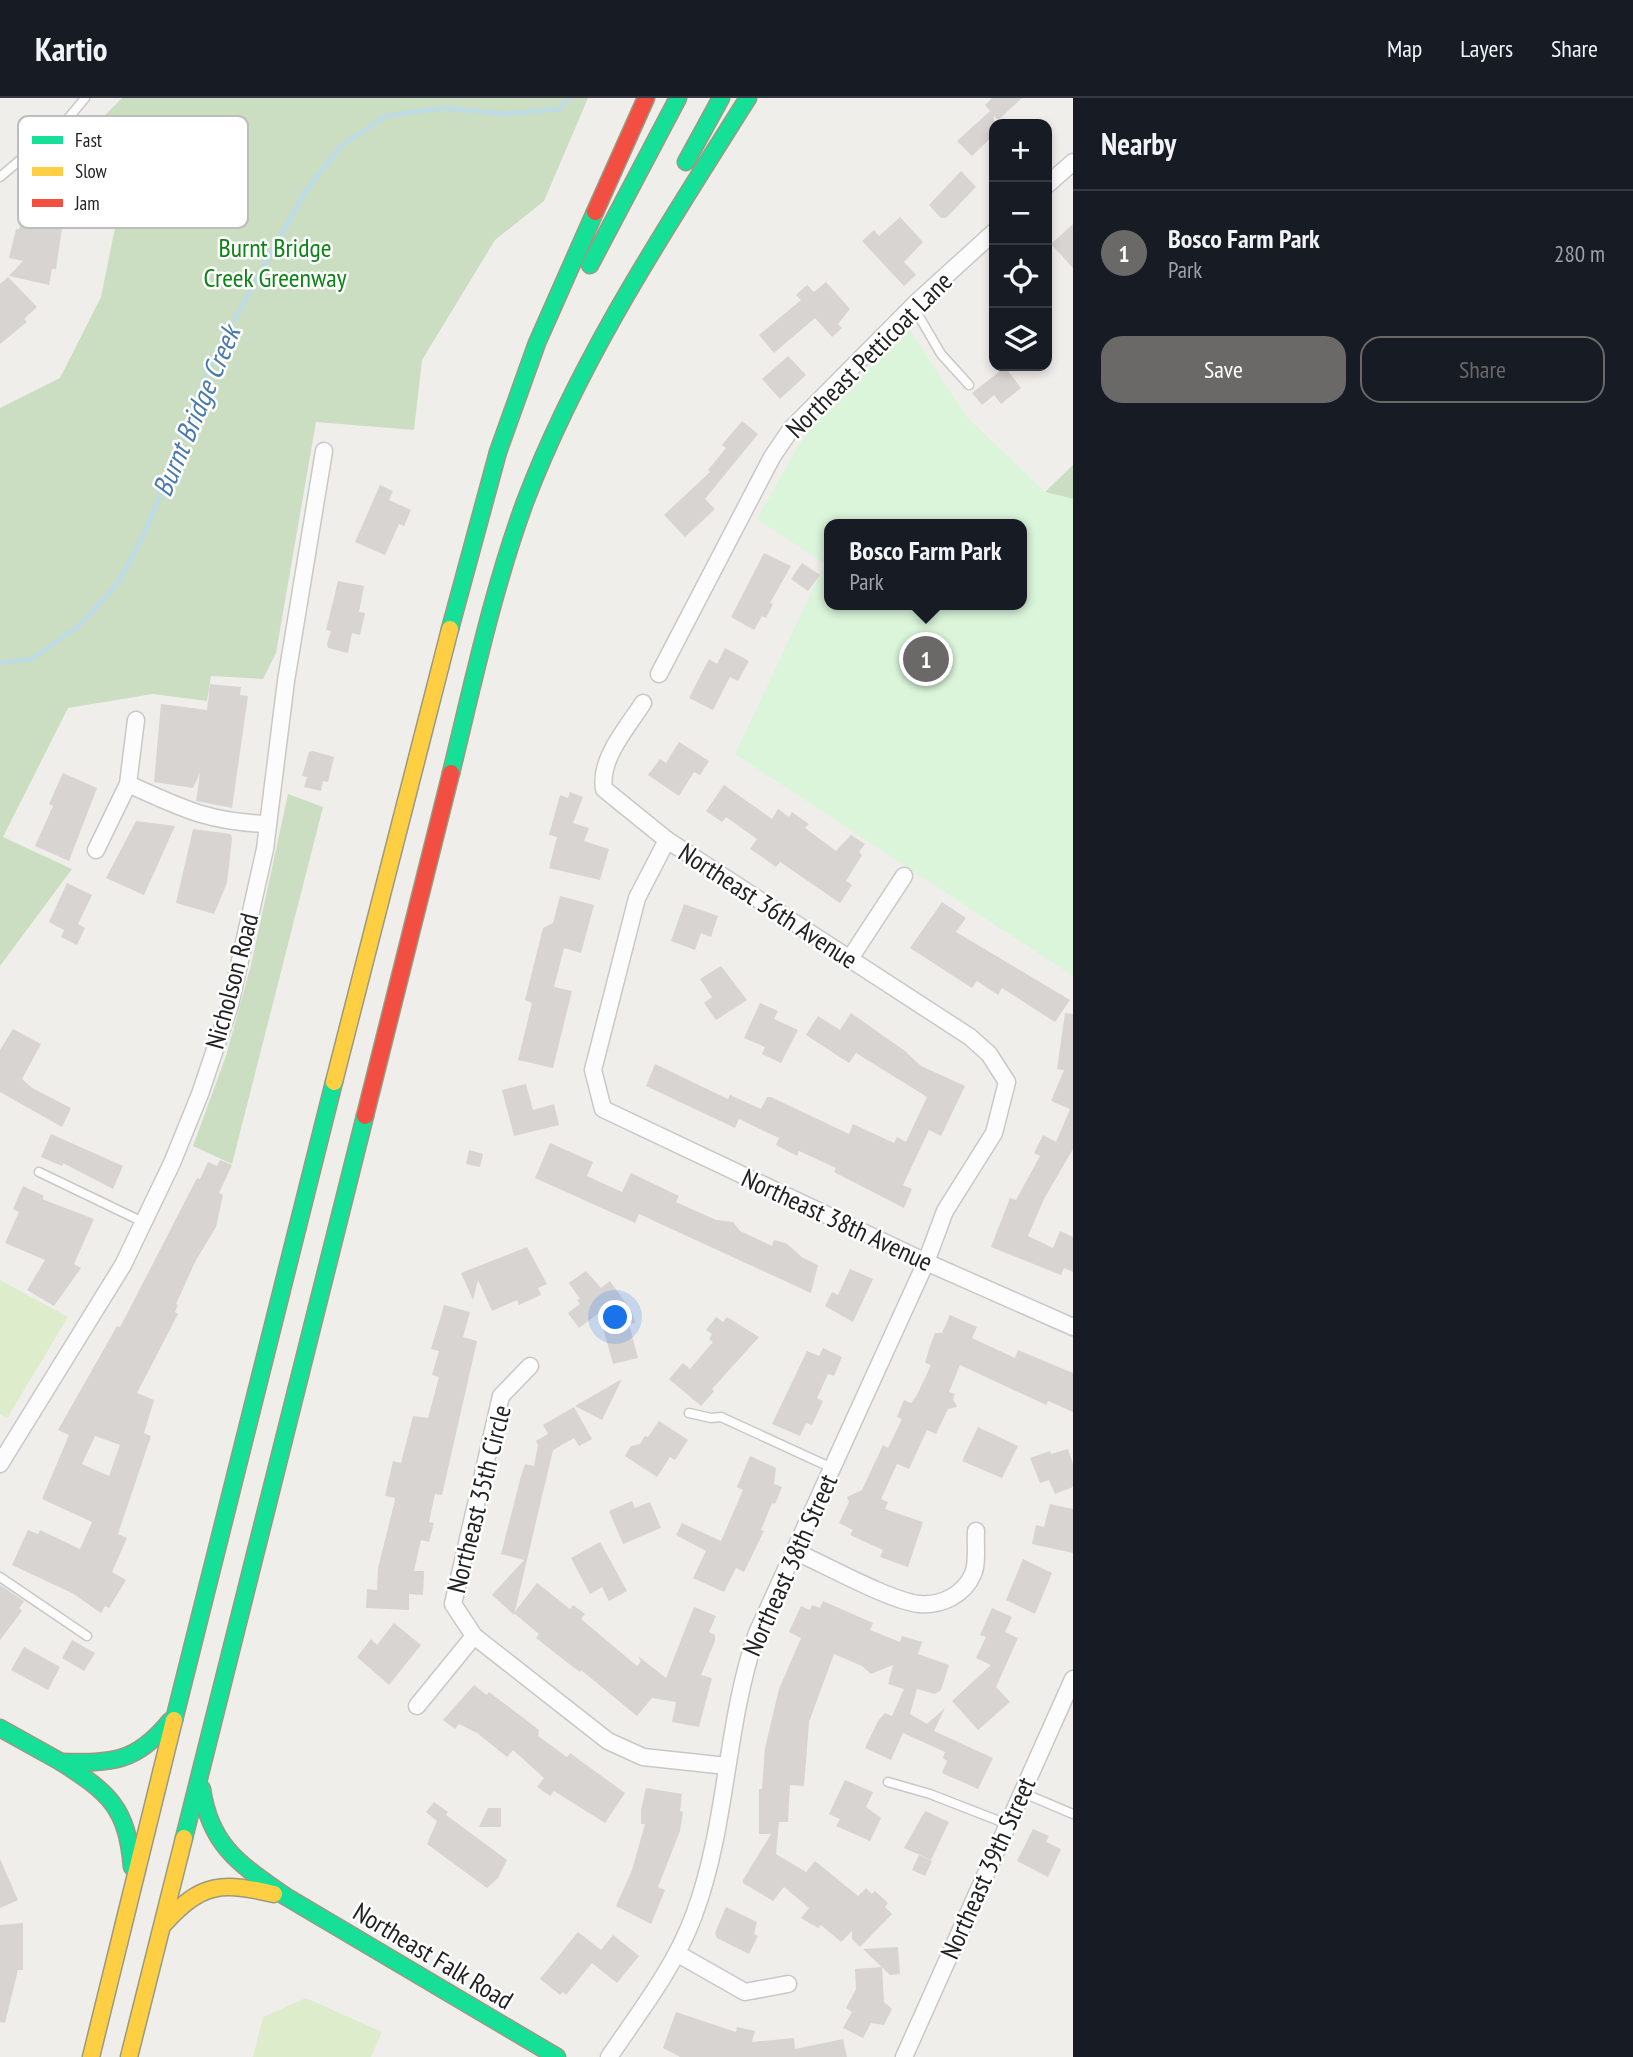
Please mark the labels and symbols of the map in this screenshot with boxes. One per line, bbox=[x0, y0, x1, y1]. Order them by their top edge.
legend bbox=[18, 116, 248, 228]
text: Fast bbox=[75, 128, 103, 152]
text: Slow bbox=[75, 159, 108, 183]
text: Jam bbox=[74, 191, 100, 215]
park label: Burnt Bridge Creek Greenway bbox=[203, 231, 347, 294]
street label: Northeast Petticoat Lane bbox=[779, 265, 959, 445]
water label: Burnt Bridge Creek bbox=[143, 317, 249, 502]
pin: 1 bbox=[903, 633, 949, 685]
street label: Northeast 36th Avenue bbox=[673, 835, 864, 976]
street label: Nicholson Road bbox=[198, 910, 265, 1052]
street label: Northeast 38th Avenue bbox=[737, 1161, 938, 1278]
your location bbox=[598, 1300, 632, 1334]
street label: Northeast 35th Circle bbox=[439, 1402, 518, 1596]
street label: Northeast 38th Street bbox=[735, 1469, 844, 1661]
street label: Northeast 39th Street bbox=[933, 1772, 1042, 1964]
street label: Northeast Falk Road bbox=[347, 1895, 519, 2016]

